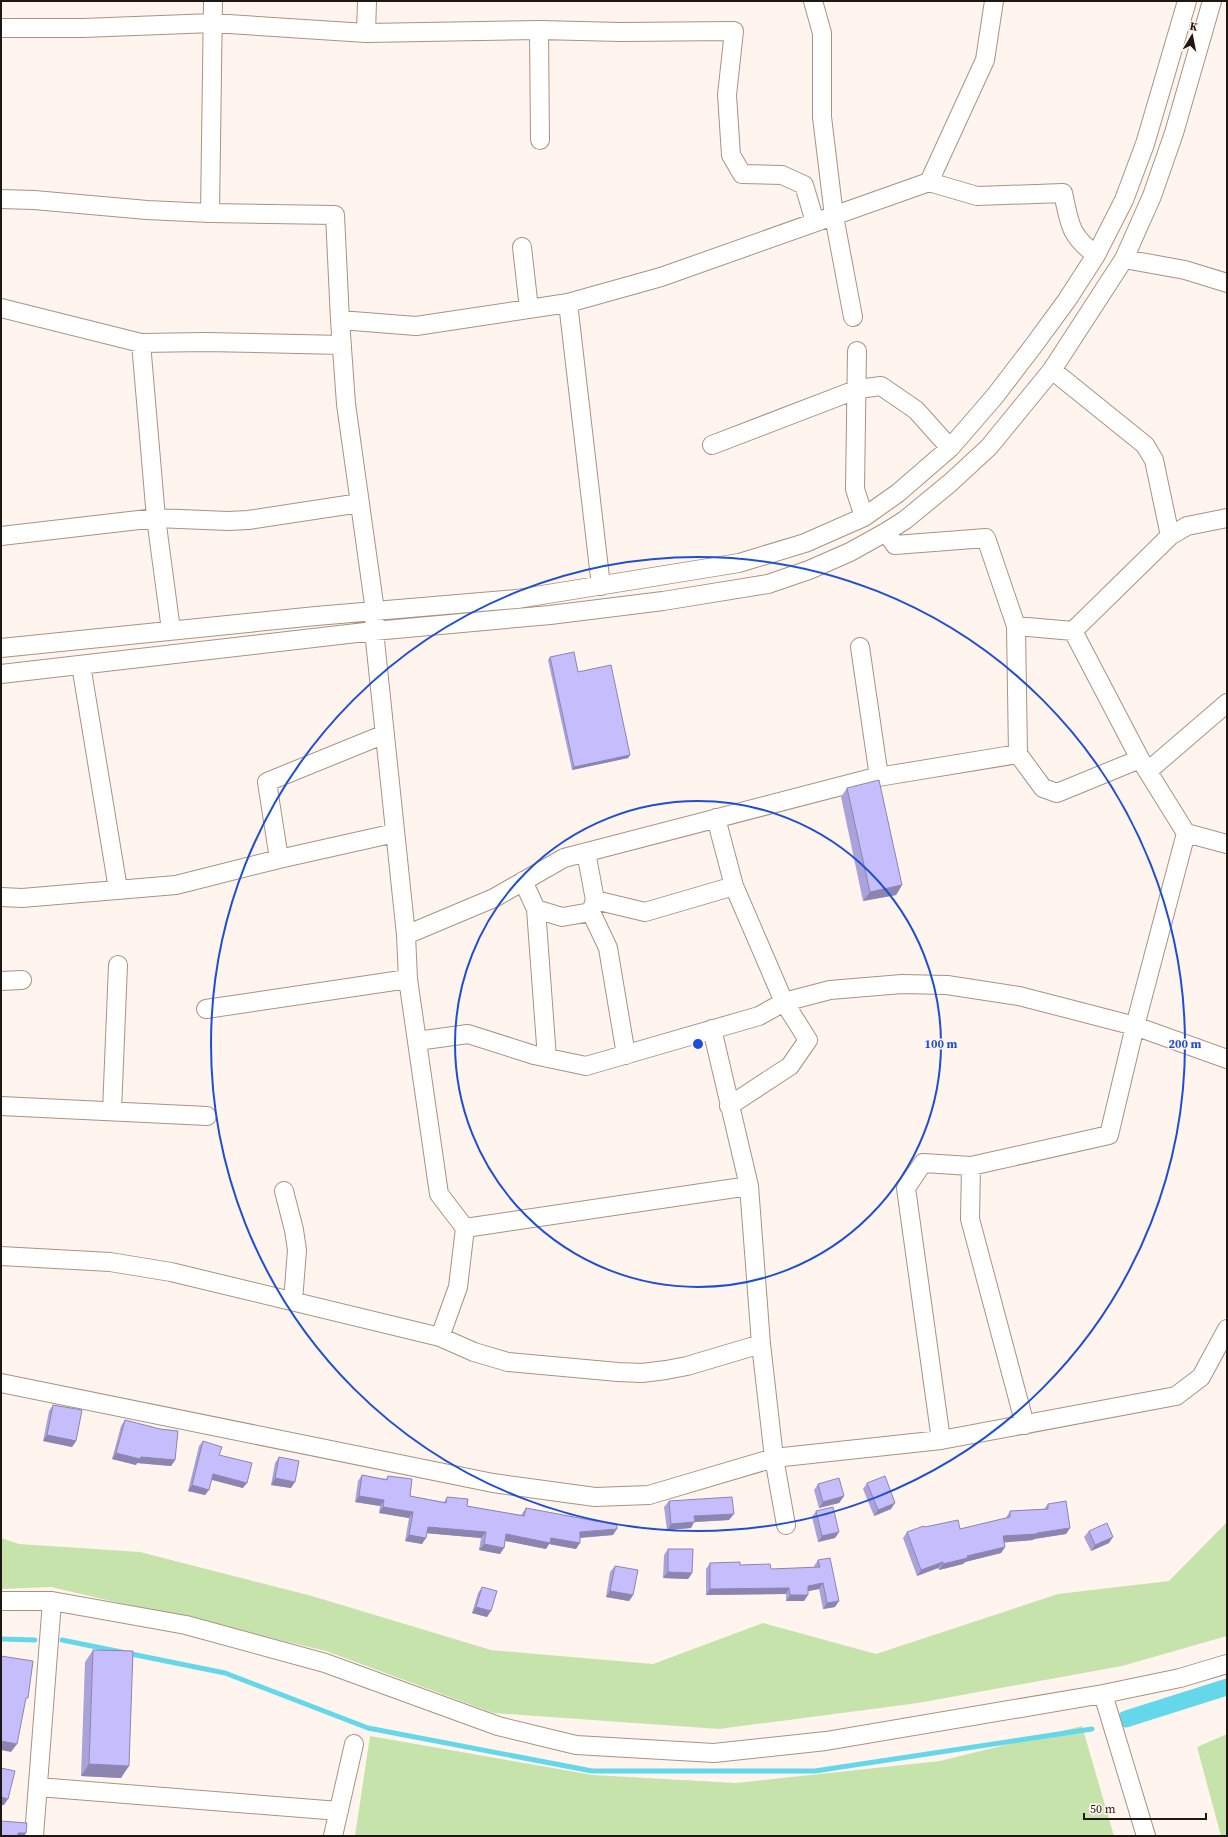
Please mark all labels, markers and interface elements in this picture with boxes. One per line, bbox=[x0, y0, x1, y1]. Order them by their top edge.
north arrow bbox=[1172, 16, 1212, 56]
text: K bbox=[1189, 19, 1199, 35]
text: 100 m bbox=[925, 1036, 958, 1052]
text: 200 m bbox=[1169, 1036, 1202, 1052]
centre of rings bbox=[691, 1037, 705, 1051]
scale bar bbox=[1084, 1795, 1206, 1821]
text: 50 m bbox=[1090, 1801, 1116, 1817]

